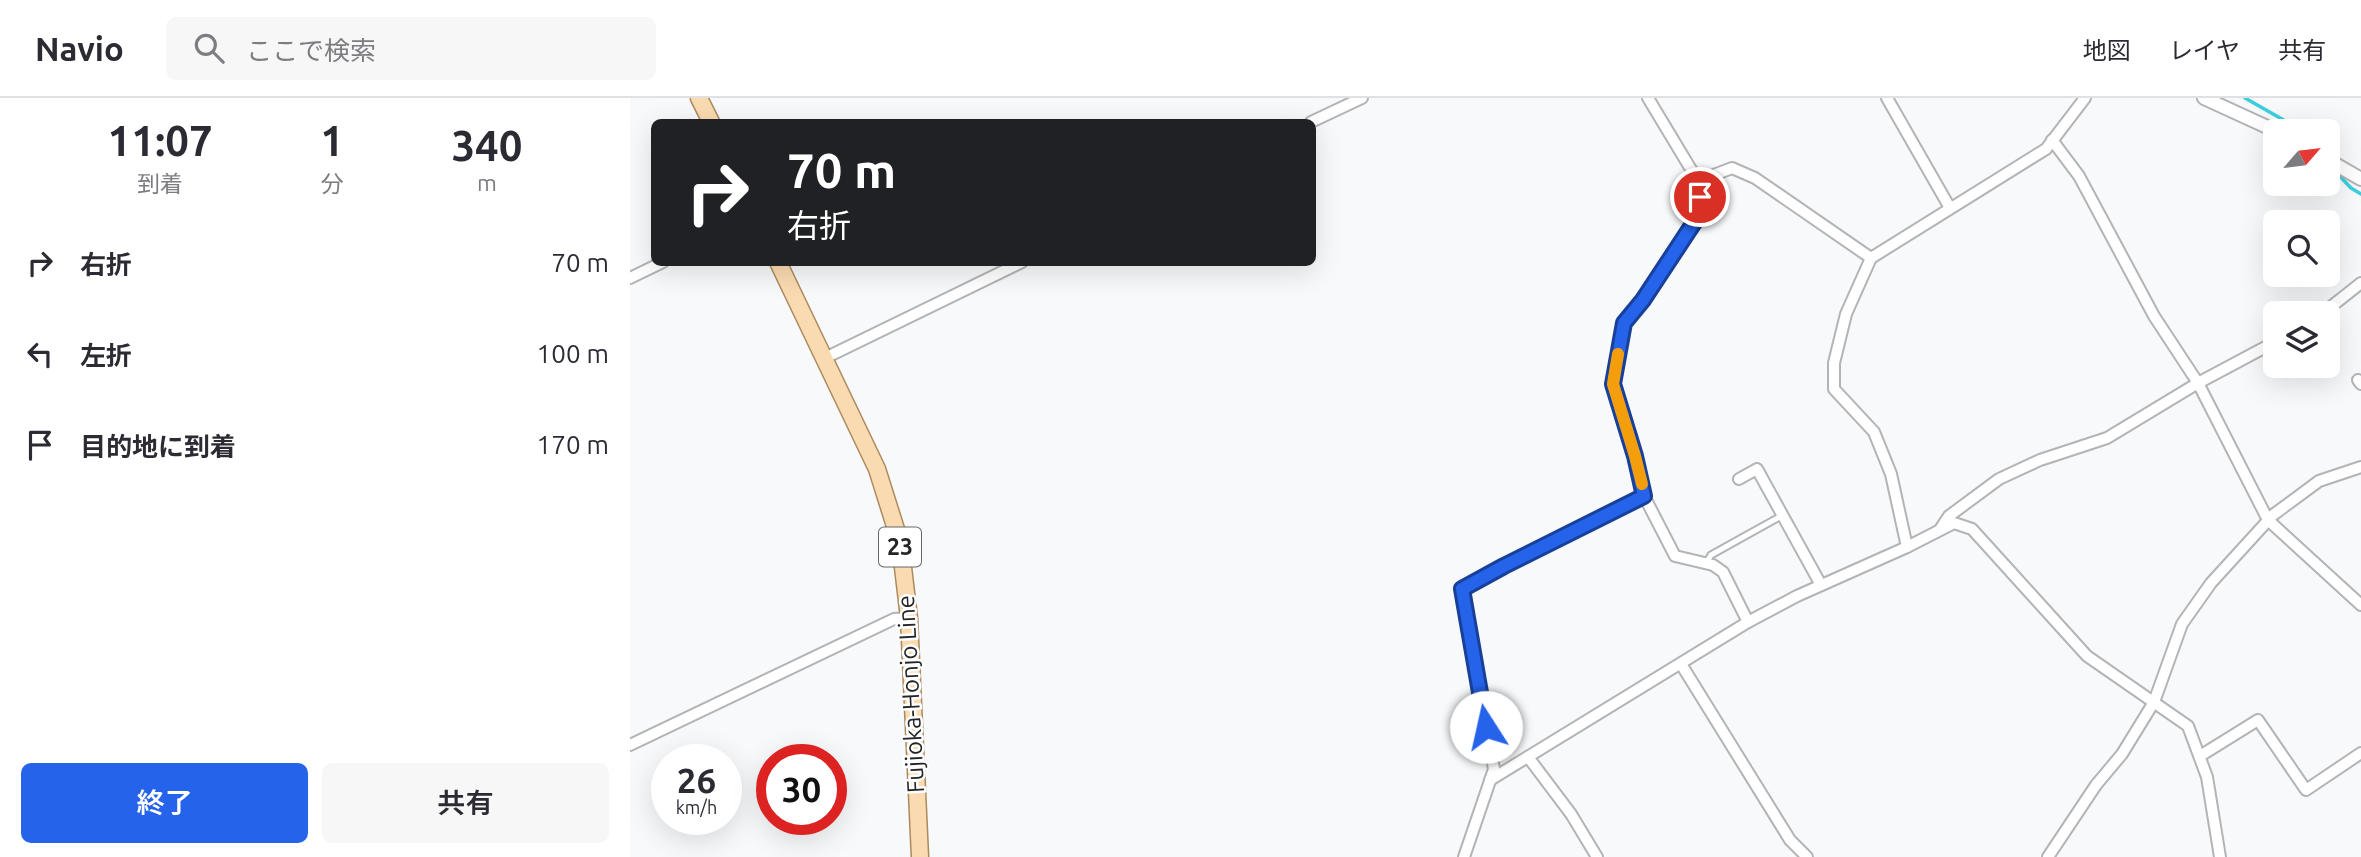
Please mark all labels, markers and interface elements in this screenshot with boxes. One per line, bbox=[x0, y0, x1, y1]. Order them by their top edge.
search box bbox=[166, 17, 656, 80]
icon: search bbox=[190, 29, 228, 67]
text: Navio bbox=[35, 30, 124, 67]
text: ここで検索 bbox=[246, 36, 376, 65]
text: 地図 bbox=[2083, 37, 2131, 64]
text: レイヤ bbox=[2169, 37, 2240, 64]
text: 共有 bbox=[2278, 37, 2326, 64]
text: 11:07 bbox=[108, 117, 213, 164]
text: 1 bbox=[320, 117, 344, 164]
north arrow bbox=[2263, 119, 2340, 196]
map controls bbox=[2263, 119, 2340, 378]
text: 340 bbox=[451, 122, 522, 169]
text: 70 m bbox=[787, 142, 896, 197]
icon: right bbox=[672, 147, 763, 238]
pin bbox=[1670, 167, 1730, 227]
text: m bbox=[477, 170, 497, 195]
text: 到着 bbox=[137, 171, 183, 196]
text: 分 bbox=[321, 171, 344, 196]
icon: arrive bbox=[1681, 178, 1719, 216]
text: 右折 bbox=[787, 207, 851, 243]
button: search bbox=[2263, 210, 2340, 287]
icon: right bbox=[21, 244, 59, 282]
text: 70 m bbox=[551, 248, 609, 277]
text: 右折 bbox=[80, 250, 132, 279]
button: layers bbox=[2263, 301, 2340, 378]
icon: left bbox=[21, 335, 59, 373]
text: 100 m bbox=[537, 339, 609, 368]
text: 左折 bbox=[80, 341, 132, 370]
icon: arrive bbox=[21, 426, 59, 464]
text: 170 m bbox=[537, 430, 609, 459]
text: 目的地に到着 bbox=[80, 432, 236, 461]
road number: 23 bbox=[879, 528, 921, 566]
street label: Fujioka-Honjo Line bbox=[892, 595, 929, 794]
position arrow bbox=[1449, 690, 1523, 764]
speed limit sign: 30 bbox=[756, 744, 847, 835]
text: 26 bbox=[677, 760, 716, 800]
button: 終了 bbox=[21, 763, 308, 843]
button: 共有 bbox=[322, 763, 609, 843]
text: km/h bbox=[676, 797, 717, 817]

